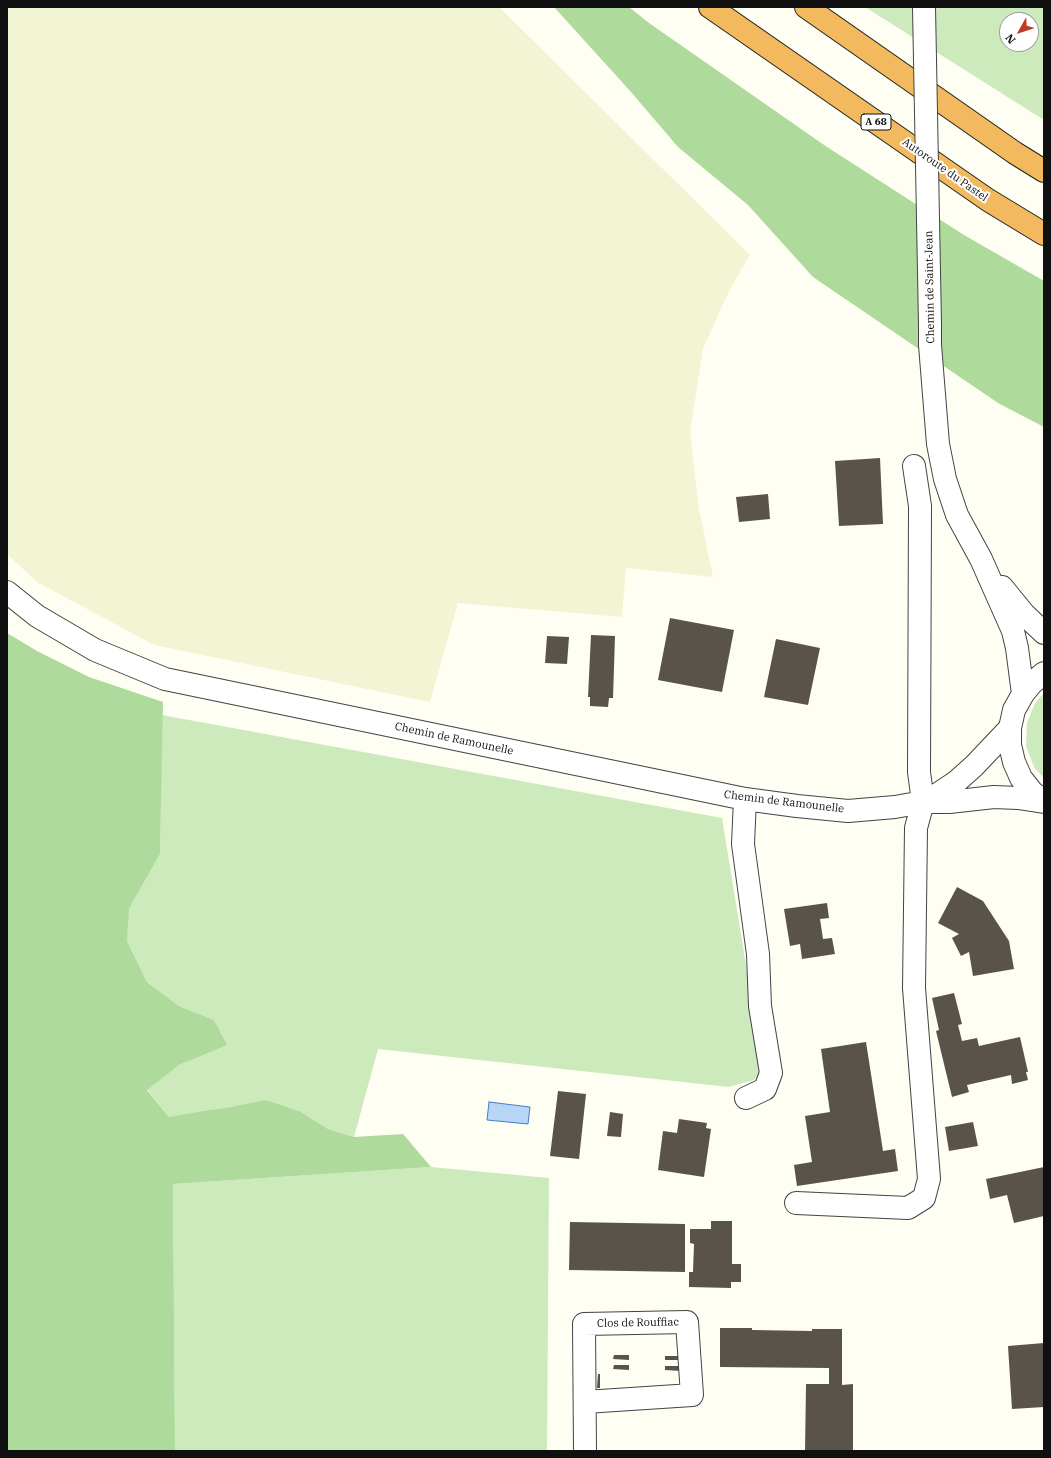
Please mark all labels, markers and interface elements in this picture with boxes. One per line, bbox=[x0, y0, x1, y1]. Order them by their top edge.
north arrow bbox=[999, 12, 1039, 52]
text: N bbox=[1002, 31, 1019, 47]
road number: A 68 bbox=[861, 114, 891, 130]
street label: Autoroute du Pastel bbox=[900, 135, 990, 205]
street label: Chemin de Saint-Jean bbox=[922, 230, 938, 344]
street label: Chemin de Ramounelle bbox=[394, 720, 514, 758]
street label: Chemin de Ramounelle bbox=[723, 788, 845, 816]
street label: Clos de Rouffiac bbox=[597, 1316, 679, 1330]

